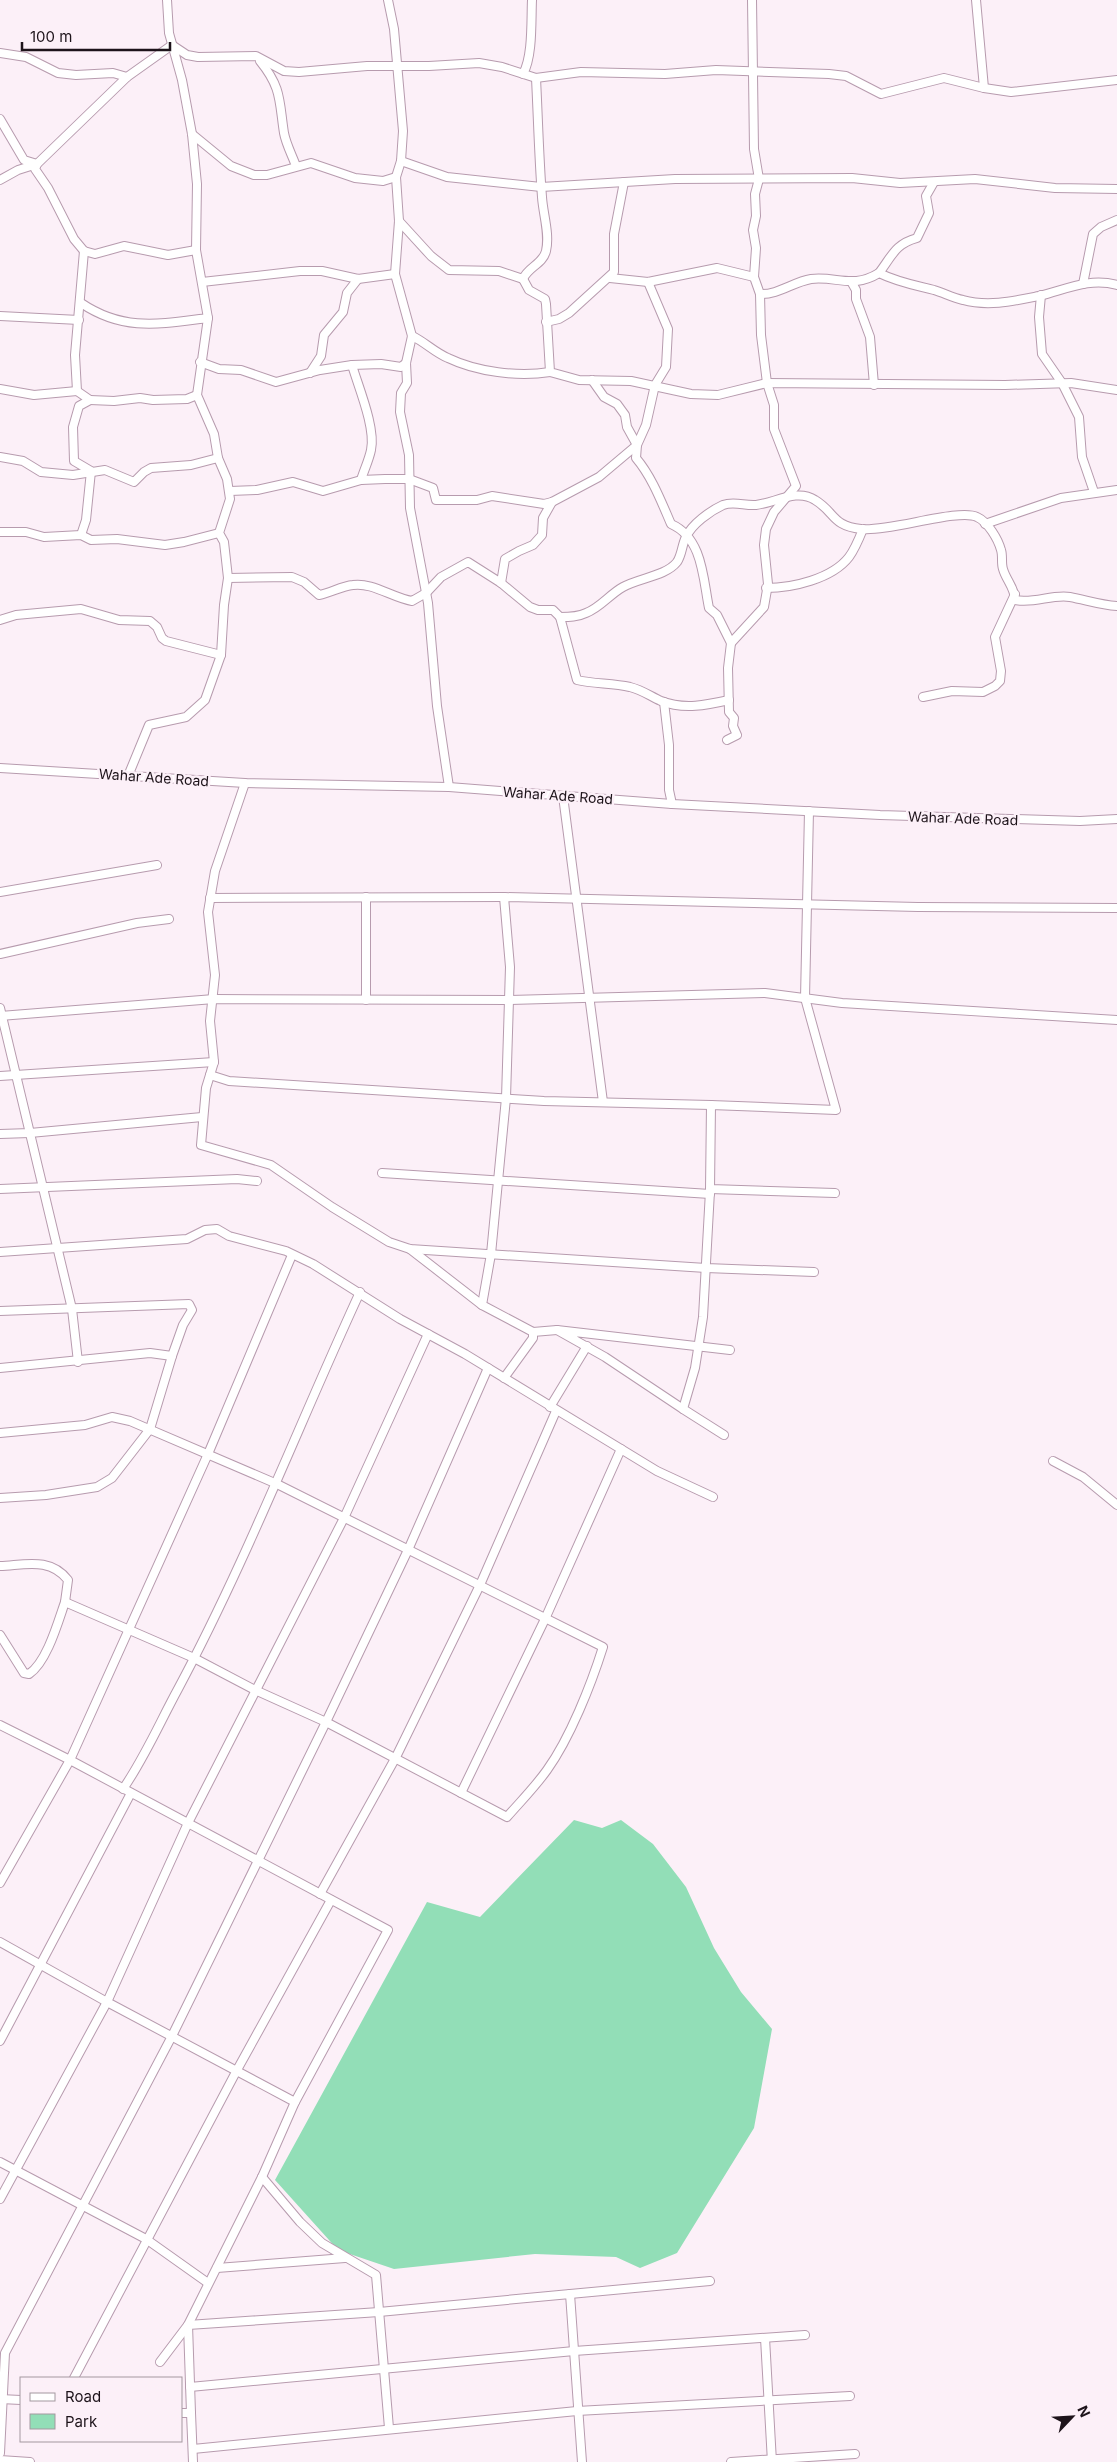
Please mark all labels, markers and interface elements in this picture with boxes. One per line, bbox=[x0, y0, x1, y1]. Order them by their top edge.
scale bar bbox=[22, 20, 170, 52]
text: 100 m bbox=[30, 27, 72, 46]
street label: Wahar Ade Road bbox=[98, 765, 210, 789]
street label: Wahar Ade Road bbox=[502, 783, 614, 807]
street label: Wahar Ade Road bbox=[908, 808, 1018, 828]
legend bbox=[20, 2377, 182, 2442]
text: Road bbox=[65, 2387, 101, 2406]
north arrow bbox=[1047, 2392, 1097, 2442]
text: N bbox=[1074, 2403, 1094, 2420]
text: Park bbox=[65, 2412, 98, 2431]

